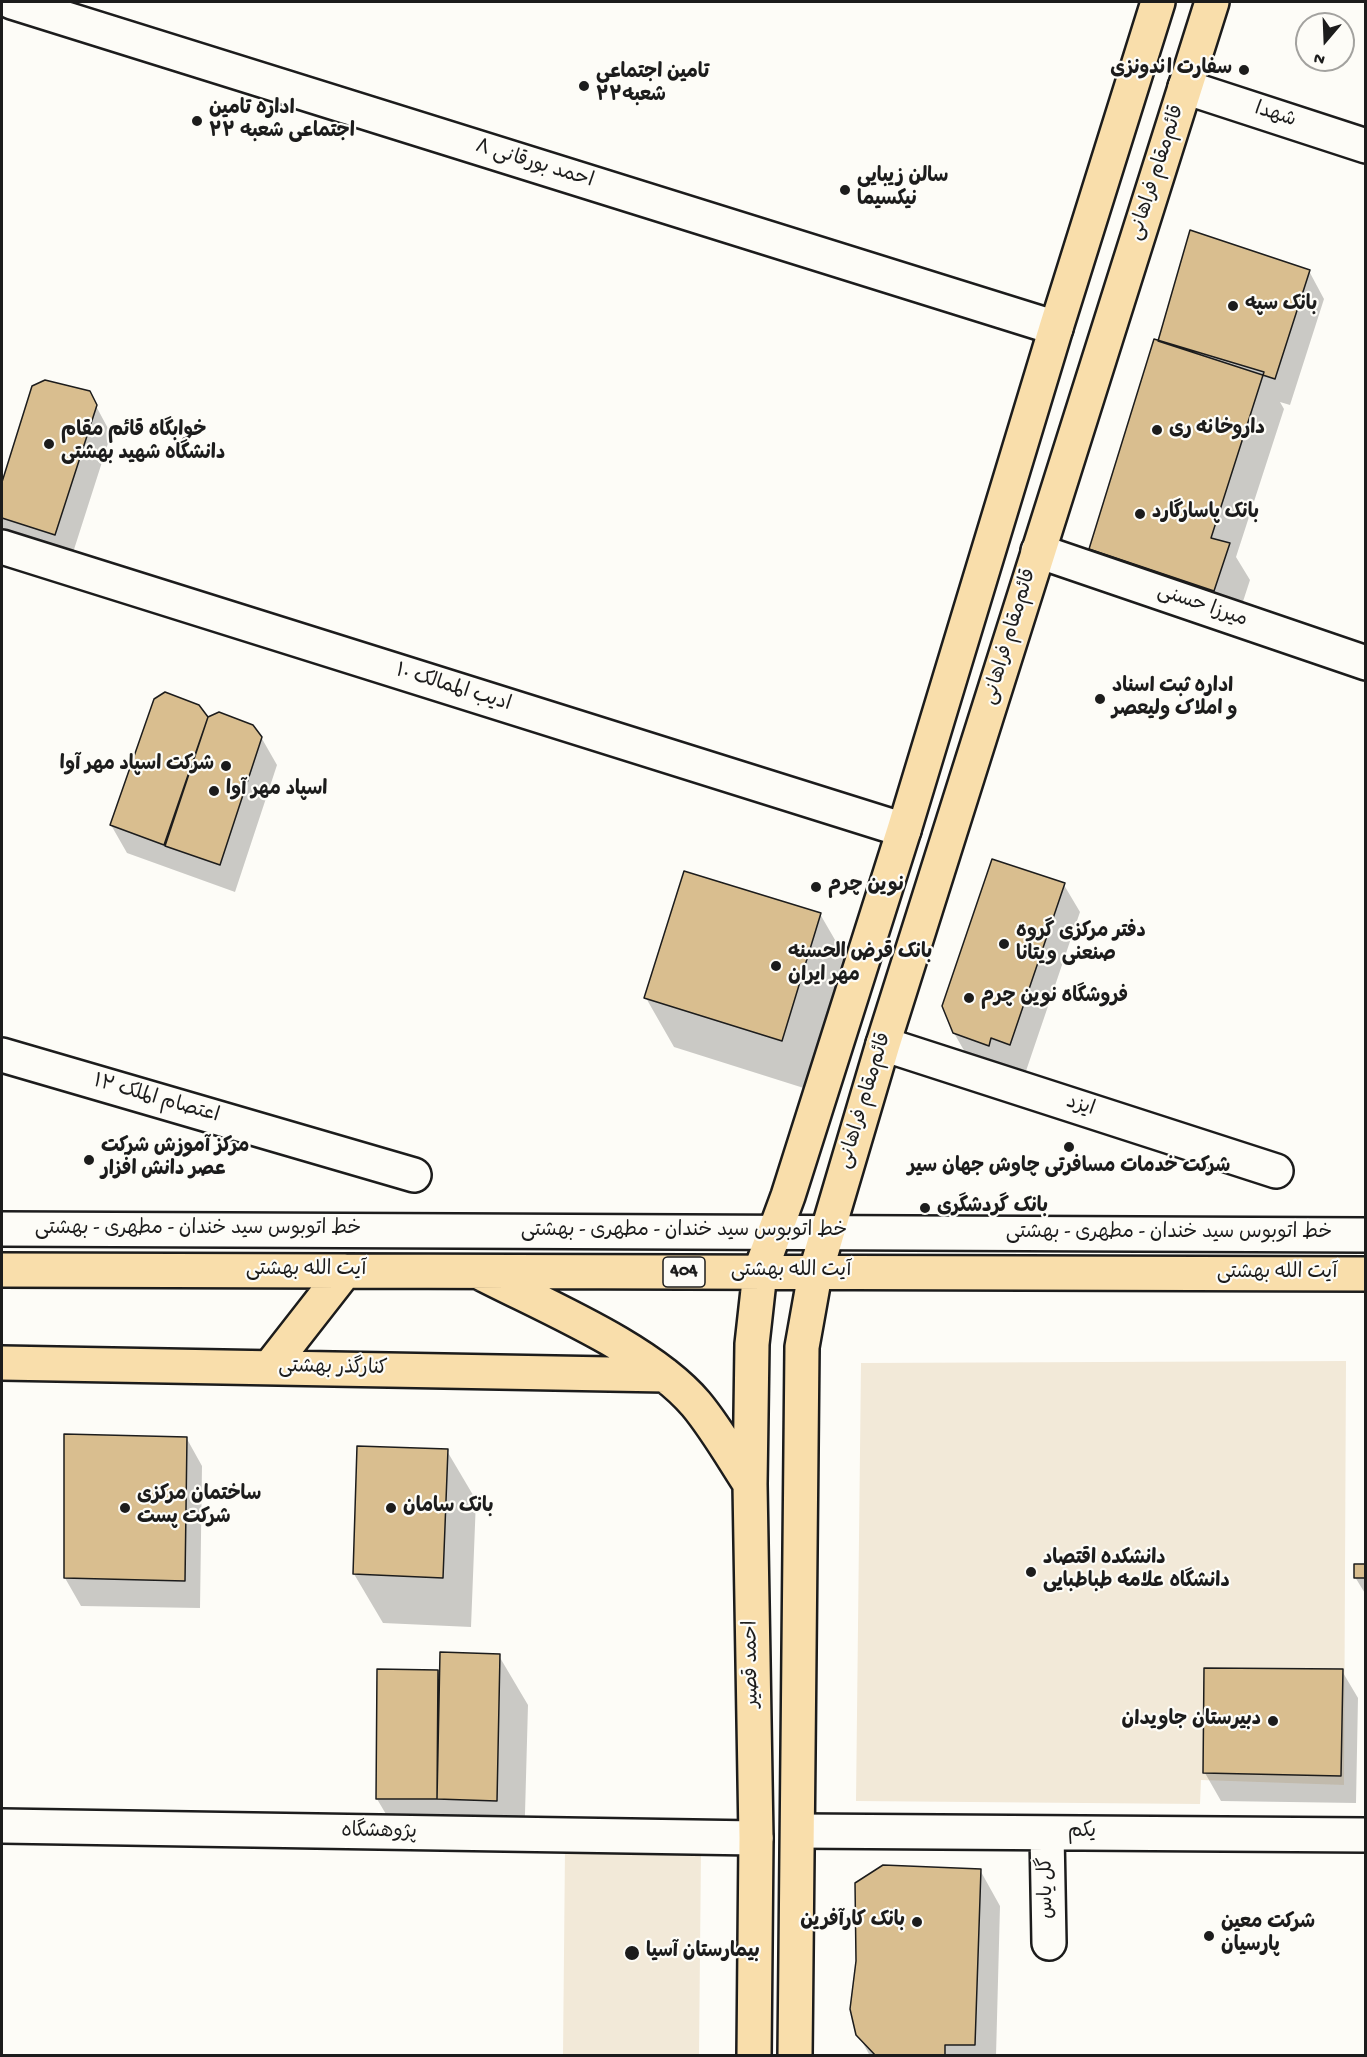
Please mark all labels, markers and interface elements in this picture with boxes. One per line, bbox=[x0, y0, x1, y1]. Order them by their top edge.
north arrow bbox=[1295, 12, 1355, 72]
text: N bbox=[1312, 47, 1328, 68]
place label: سفارت اندونزی bbox=[1110, 58, 1232, 82]
place label: تامین اجتماعی شعبه۲۲ bbox=[596, 62, 709, 109]
marker: سفارت اندونزی bbox=[1237, 63, 1251, 77]
marker: تامین اجتماعی شعبه۲۲ bbox=[577, 79, 591, 93]
place label: اداره تامین اجتماعی شعبه ۲۲ bbox=[209, 98, 355, 145]
street label: شهدا bbox=[1251, 98, 1299, 134]
street label: قائم‌مقام فراهانی bbox=[1125, 102, 1191, 244]
marker: اداره تامین اجتماعی شعبه ۲۲ bbox=[190, 114, 204, 128]
street label: احمد بورقانی ۸ bbox=[472, 136, 596, 194]
place label: سالن زیبایی نیکسیما bbox=[857, 166, 948, 213]
marker: سالن زیبایی نیکسیما bbox=[838, 183, 852, 197]
place label: بانک سپه bbox=[1245, 294, 1317, 318]
marker: بانک سپه bbox=[1226, 299, 1240, 313]
place label: داروخانه ری bbox=[1169, 418, 1265, 442]
place label: خوابگاه قائم مقام دانشگاه شهید بهشتی bbox=[61, 420, 225, 467]
marker: داروخانه ری bbox=[1150, 423, 1164, 437]
marker: خوابگاه قائم مقام دانشگاه شهید بهشتی bbox=[42, 437, 56, 451]
place label: بانک پاسارگارد bbox=[1152, 502, 1259, 526]
marker: بانک پاسارگارد bbox=[1133, 507, 1147, 521]
street label: قائم‌مقام فراهانی bbox=[979, 566, 1043, 708]
street label: میرزا حسنی bbox=[1154, 580, 1250, 634]
street label: ادیب الممالک ۱۰ bbox=[392, 660, 514, 718]
place label: اداره ثبت اسناد و املاک ولیعصر bbox=[1112, 676, 1238, 723]
marker: اداره ثبت اسناد و املاک ولیعصر bbox=[1093, 692, 1107, 706]
place label: شرکت اسپاد مهر آوا bbox=[60, 754, 214, 778]
marker: شرکت اسپاد مهر آوا bbox=[219, 759, 233, 773]
place label: اسپاد مهر آوا bbox=[226, 779, 327, 803]
marker: اسپاد مهر آوا bbox=[207, 784, 221, 798]
place label: نوین چرم bbox=[828, 875, 904, 899]
marker: نوین چرم bbox=[809, 880, 823, 894]
place label: دفتر مرکزی گروه صنعنی ویتانا bbox=[1016, 921, 1146, 968]
marker: دفتر مرکزی گروه صنعنی ویتانا bbox=[997, 937, 1011, 951]
place label: بانک قرض الحسنه مهر ایران bbox=[788, 942, 932, 989]
marker: بانک قرض الحسنه مهر ایران bbox=[769, 959, 783, 973]
place label: فروشگاه نوین چرم bbox=[981, 986, 1128, 1010]
marker: فروشگاه نوین چرم bbox=[962, 991, 976, 1005]
street label: قائم‌مقام فراهانی bbox=[834, 1030, 898, 1172]
street label: اعتصام الملک ۱۲ bbox=[90, 1071, 222, 1129]
street label: ایزد bbox=[1063, 1091, 1097, 1123]
place label: مرکز آموزش شرکت عصر دانش افزار bbox=[101, 1136, 249, 1183]
marker: شرکت خدمات مسافرتی چاوش جهان سیر bbox=[1062, 1140, 1076, 1154]
marker: مرکز آموزش شرکت عصر دانش افزار bbox=[82, 1153, 96, 1167]
place label: شرکت خدمات مسافرتی چاوش جهان سیر bbox=[908, 1156, 1230, 1180]
place label: بانک گردشگری bbox=[937, 1196, 1048, 1220]
marker: بانک گردشگری bbox=[918, 1201, 932, 1215]
street label: خط اتوبوس سید خندان - مطهری - بهشتی bbox=[35, 1218, 361, 1242]
street label: خط اتوبوس سید خندان - مطهری - بهشتی bbox=[521, 1220, 847, 1244]
street label: خط اتوبوس سید خندان - مطهری - بهشتی bbox=[1006, 1222, 1332, 1246]
road number: 404 bbox=[663, 1257, 705, 1287]
street label: آیت الله بهشتی bbox=[246, 1259, 366, 1283]
street label: آیت الله بهشتی bbox=[731, 1260, 851, 1284]
street label: آیت الله بهشتی bbox=[1217, 1262, 1337, 1286]
street label: کنارگذر بهشتی bbox=[278, 1356, 388, 1382]
place label: ساختمان مرکزی شرکت پست bbox=[137, 1484, 261, 1531]
place label: بانک سامان bbox=[403, 1496, 493, 1520]
marker: ساختمان مرکزی شرکت پست bbox=[118, 1501, 132, 1515]
marker: بانک سامان bbox=[384, 1501, 398, 1515]
place label: دانشکده اقتصاد دانشگاه علامه طباطبایی bbox=[1043, 1548, 1230, 1595]
marker: دانشکده اقتصاد دانشگاه علامه طباطبایی bbox=[1024, 1565, 1038, 1579]
street label: احمد قصیر bbox=[740, 1620, 766, 1708]
place label: دبیرستان جاویدان bbox=[1122, 1709, 1261, 1733]
marker: دبیرستان جاویدان bbox=[1266, 1714, 1280, 1728]
street label: پژوهشگاه bbox=[341, 1820, 417, 1846]
street label: یکم bbox=[1068, 1821, 1096, 1845]
street label: گل یاس bbox=[1035, 1857, 1061, 1919]
place label: بانک کارآفرین bbox=[800, 1910, 905, 1934]
place label: شرکت معین پارسیان bbox=[1221, 1912, 1315, 1959]
marker: بانک کارآفرین bbox=[910, 1915, 924, 1929]
marker: شرکت معین پارسیان bbox=[1202, 1929, 1216, 1943]
place label: بیمارستان آسیا bbox=[646, 1941, 760, 1965]
marker: بیمارستان آسیا bbox=[623, 1944, 641, 1962]

